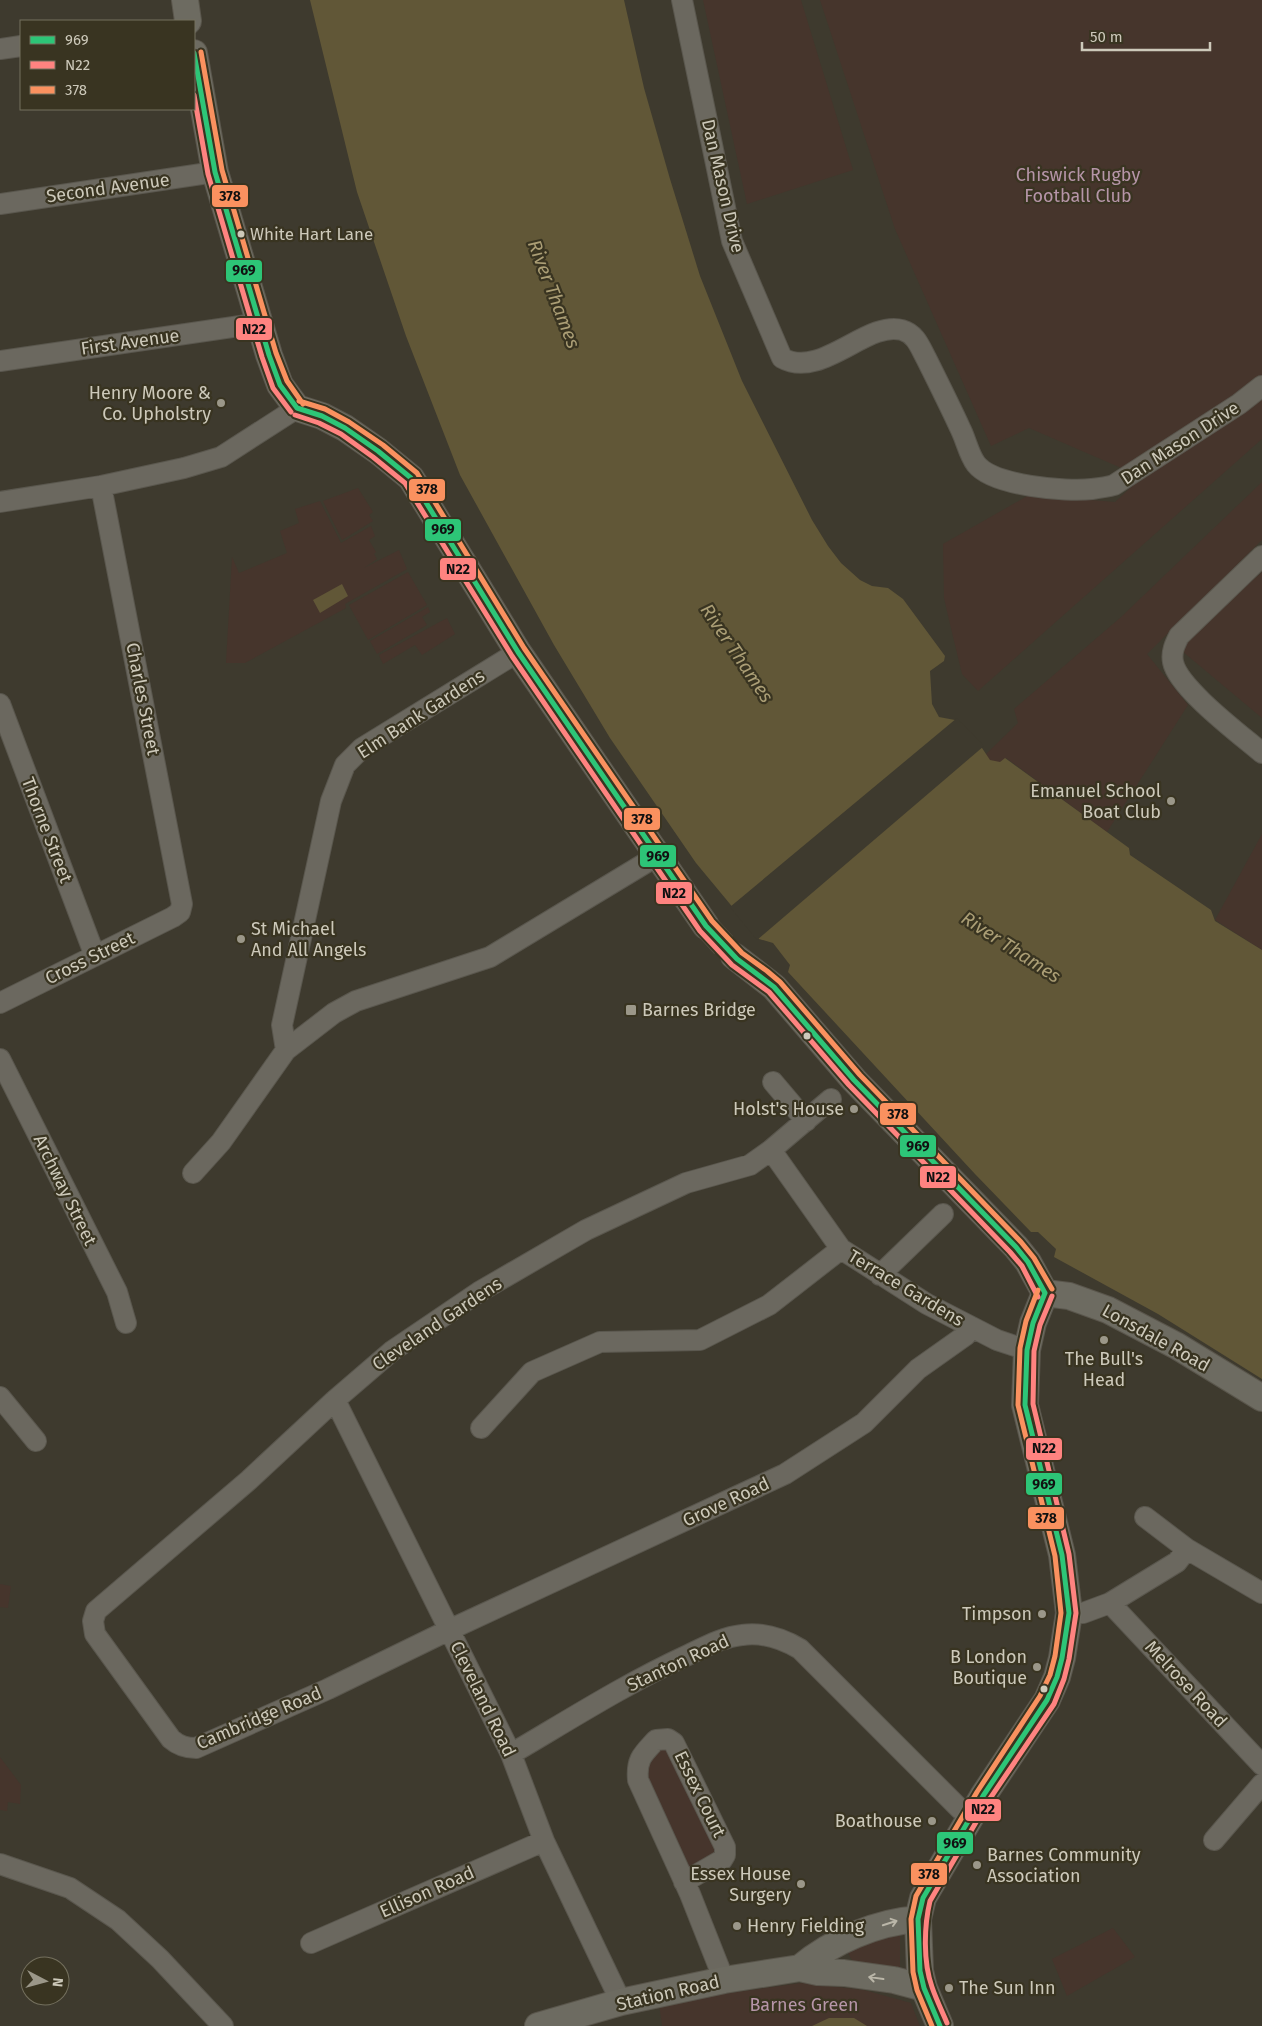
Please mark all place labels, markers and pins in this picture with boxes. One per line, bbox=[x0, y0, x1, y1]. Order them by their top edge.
place label: White Hart Lane bbox=[250, 224, 373, 245]
marker: White Hart Lane bbox=[236, 229, 246, 239]
place label: Henry Moore & Co. Upholstry bbox=[89, 382, 211, 425]
marker: Henry Moore & Co. Upholstry bbox=[215, 397, 227, 409]
place label: Emanuel School Boat Club bbox=[1030, 780, 1161, 823]
marker: Emanuel School Boat Club bbox=[1165, 795, 1177, 807]
place label: St Michael And All Angels bbox=[251, 918, 366, 961]
marker: St Michael And All Angels bbox=[235, 933, 247, 945]
place label: Barnes Bridge bbox=[642, 999, 756, 1021]
marker: Barnes Bridge bbox=[624, 1003, 638, 1017]
unlabelled marker bbox=[802, 1031, 812, 1041]
place label: Holst's House bbox=[733, 1098, 844, 1120]
marker: Holst's House bbox=[848, 1103, 860, 1115]
marker: The Bull's Head bbox=[1098, 1334, 1110, 1346]
place label: The Bull's Head bbox=[1065, 1348, 1143, 1391]
place label: Timpson bbox=[962, 1603, 1032, 1625]
marker: Timpson bbox=[1036, 1608, 1048, 1620]
place label: B London Boutique bbox=[950, 1646, 1027, 1689]
marker: B London Boutique bbox=[1031, 1661, 1043, 1673]
unlabelled marker bbox=[1039, 1684, 1049, 1694]
place label: Boathouse bbox=[835, 1810, 922, 1832]
marker: Boathouse bbox=[926, 1815, 938, 1827]
place label: Barnes Community Association bbox=[987, 1844, 1141, 1887]
marker: Barnes Community Association bbox=[971, 1859, 983, 1871]
place label: Essex House Surgery bbox=[690, 1863, 791, 1906]
marker: Essex House Surgery bbox=[795, 1878, 807, 1890]
place label: Henry Fielding bbox=[747, 1915, 865, 1937]
marker: Henry Fielding bbox=[731, 1920, 743, 1932]
place label: The Sun Inn bbox=[959, 1977, 1055, 1999]
marker: The Sun Inn bbox=[943, 1982, 955, 1994]

